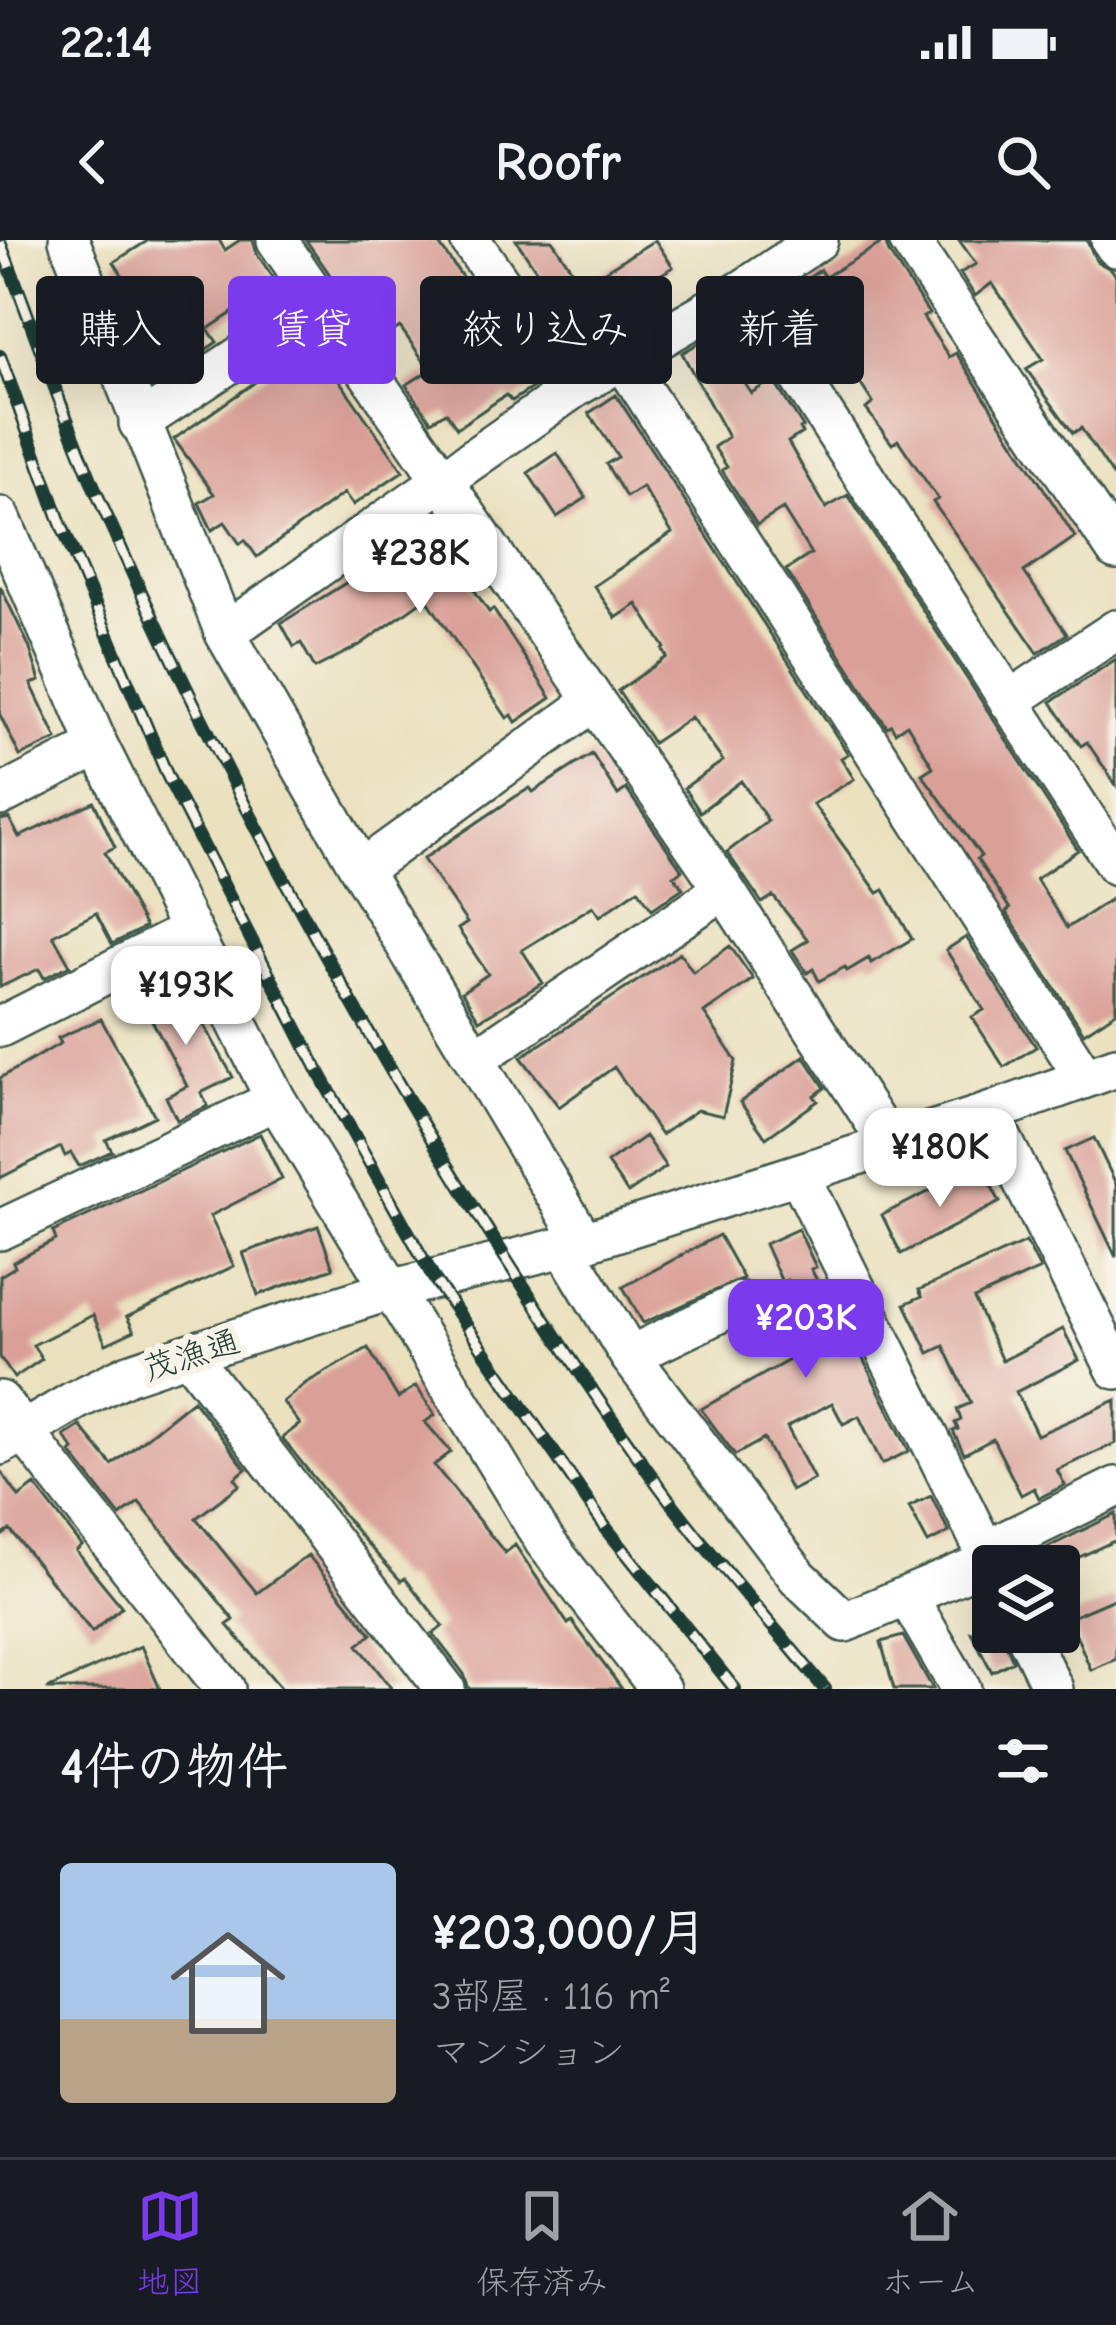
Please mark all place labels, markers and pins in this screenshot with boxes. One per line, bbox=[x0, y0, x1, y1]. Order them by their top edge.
pin: ¥238K bbox=[336, 514, 504, 616]
pin: ¥193K bbox=[102, 946, 270, 1048]
pin: ¥180K bbox=[856, 1108, 1024, 1210]
pin: ¥203K bbox=[722, 1279, 890, 1381]

